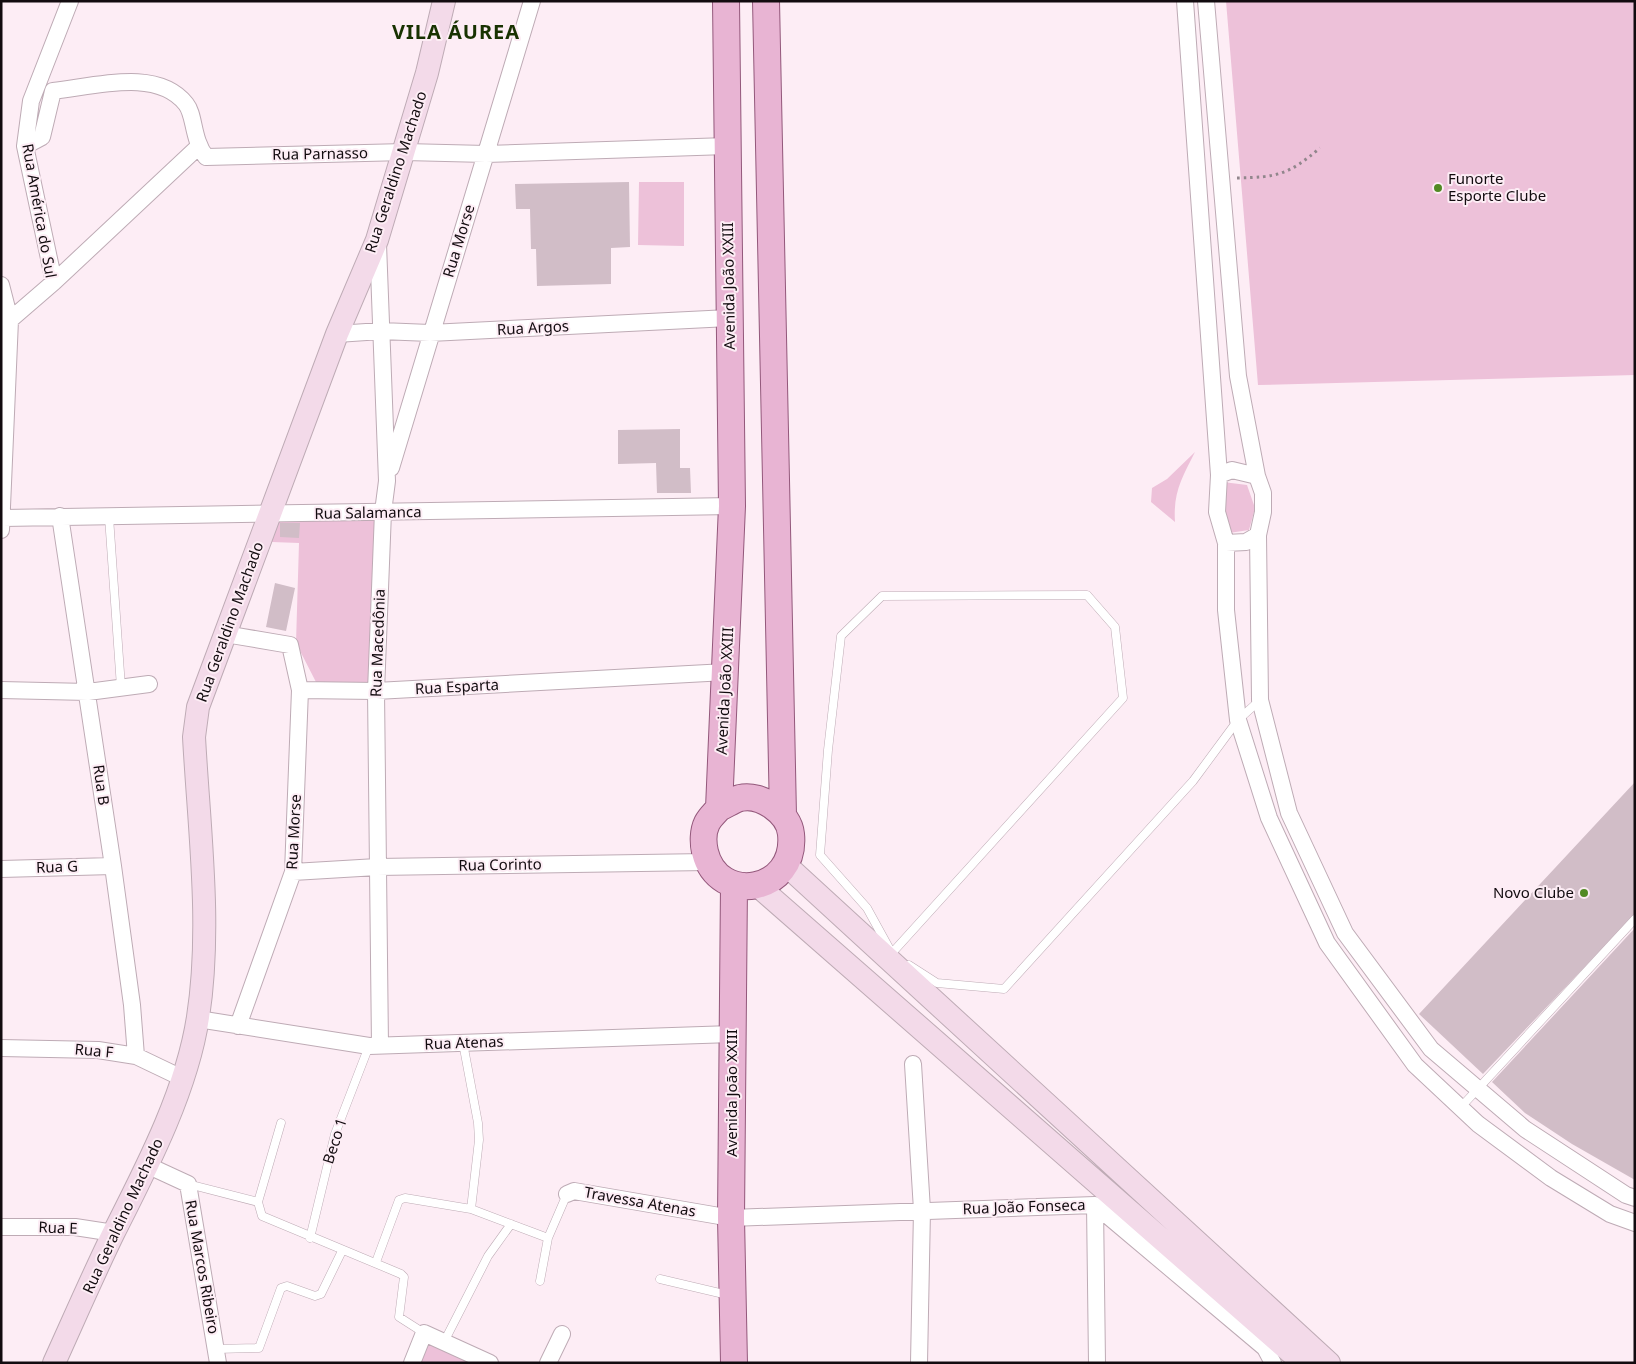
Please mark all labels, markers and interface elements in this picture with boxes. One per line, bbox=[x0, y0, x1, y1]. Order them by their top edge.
district label: VILA ÁUREA bbox=[392, 18, 520, 45]
street label: Rua Geraldino Machado bbox=[359, 88, 431, 255]
street label: Rua América do Sul bbox=[18, 142, 62, 280]
street label: Rua Parnasso bbox=[272, 142, 368, 164]
place label: Funorte Esporte Clube bbox=[1448, 168, 1546, 205]
marker: Funorte Esporte Clube bbox=[1432, 182, 1444, 194]
street label: Rua Morse bbox=[437, 202, 479, 280]
street label: Avenida João XXIII bbox=[717, 222, 739, 350]
street label: Rua Argos bbox=[496, 315, 569, 339]
street label: Rua Salamanca bbox=[314, 501, 422, 523]
street label: Rua Geraldino Machado bbox=[191, 539, 267, 704]
street label: Rua Macedônia bbox=[365, 588, 389, 698]
street label: Avenida João XXIII bbox=[711, 627, 737, 755]
street label: Rua Esparta bbox=[414, 674, 499, 698]
street label: Rua B bbox=[89, 763, 115, 806]
street label: Rua Morse bbox=[281, 794, 305, 870]
street label: Rua Corinto bbox=[458, 853, 542, 875]
street label: Rua G bbox=[36, 855, 78, 877]
place label: Novo Clube bbox=[1493, 882, 1574, 902]
marker: Novo Clube bbox=[1578, 887, 1590, 899]
street label: Avenida João XXIII bbox=[721, 1029, 741, 1157]
street label: Rua Atenas bbox=[424, 1031, 504, 1053]
street label: Rua F bbox=[74, 1038, 114, 1062]
street label: Beco 1 bbox=[317, 1115, 351, 1166]
street label: Rua Geraldino Machado bbox=[77, 1135, 167, 1296]
street label: Travessa Atenas bbox=[583, 1181, 698, 1221]
street label: Rua João Fonseca bbox=[962, 1194, 1086, 1218]
street label: Rua Marcos Ribeiro bbox=[181, 1198, 225, 1335]
street label: Rua E bbox=[38, 1216, 78, 1238]

